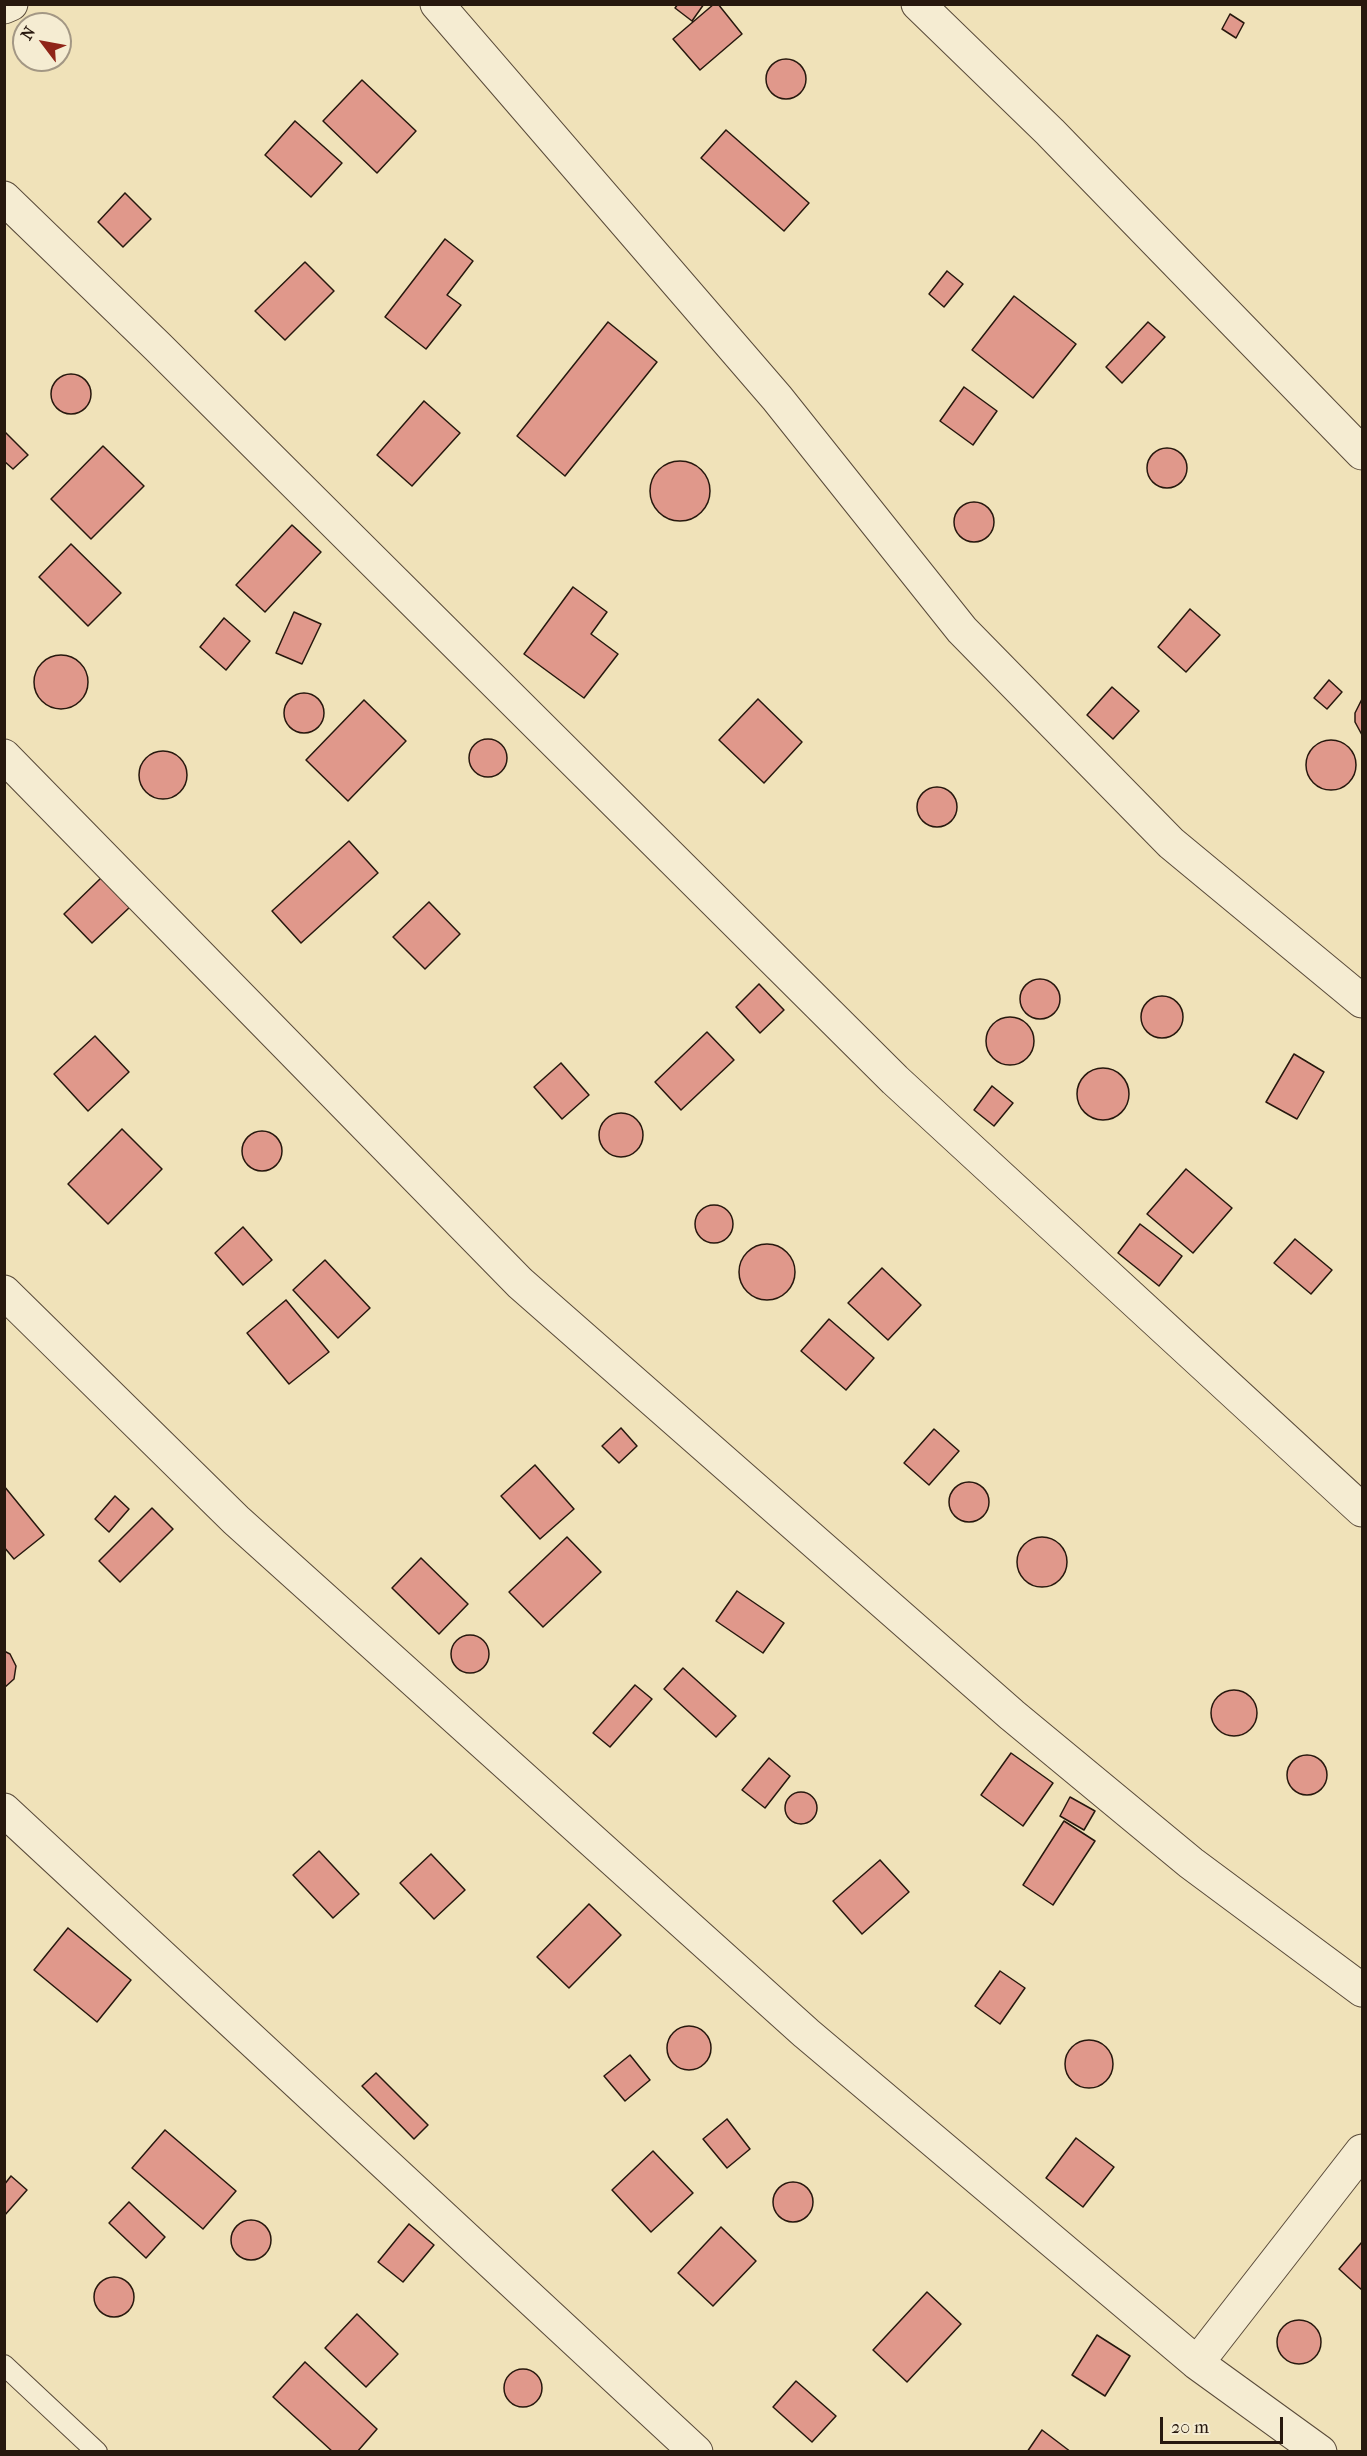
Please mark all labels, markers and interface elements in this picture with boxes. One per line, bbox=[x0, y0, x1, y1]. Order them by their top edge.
north arrow bbox=[12, 12, 72, 72]
text: N bbox=[17, 23, 39, 43]
scale bar bbox=[1163, 2405, 1286, 2443]
text: 20 m bbox=[1171, 2417, 1209, 2438]

